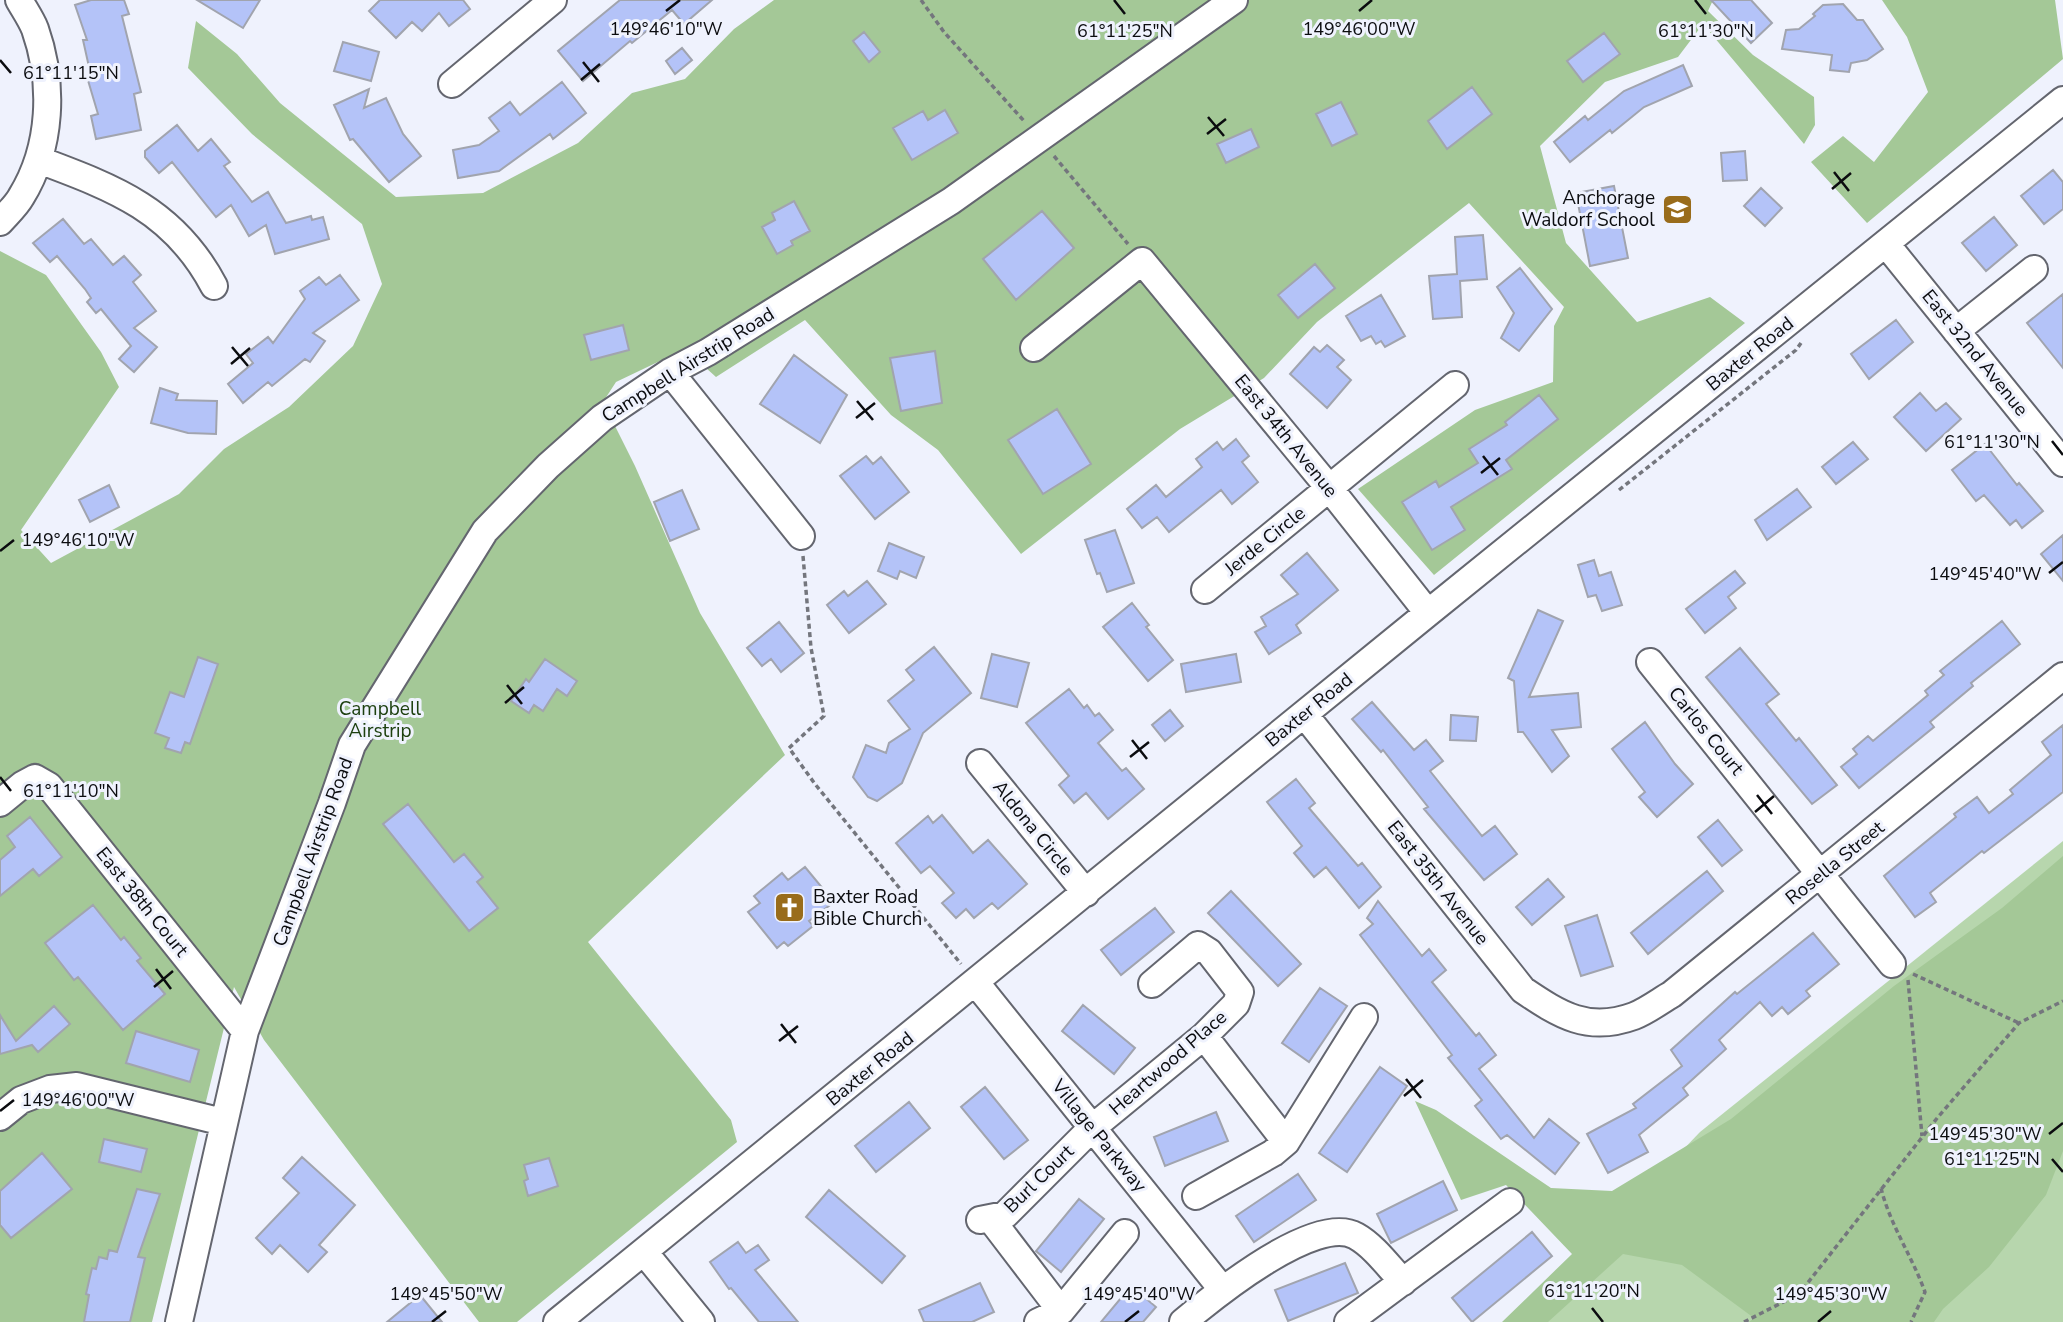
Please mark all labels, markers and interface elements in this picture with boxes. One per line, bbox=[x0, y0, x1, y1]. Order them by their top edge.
text: 149°46'10"W bbox=[609, 17, 723, 41]
text: 149°46'00"W bbox=[1302, 17, 1416, 41]
text: 61°11'25"N bbox=[1077, 19, 1173, 43]
text: 61°11'30"N bbox=[1658, 19, 1754, 43]
text: 61°11'15"N bbox=[23, 61, 119, 85]
place label: Anchorage Waldorf School bbox=[1521, 185, 1655, 233]
school or university icon: Anchorage Waldorf School bbox=[1661, 192, 1695, 226]
street label: East 32nd Avenue bbox=[1916, 284, 2034, 422]
street label: Campbell Airstrip Road bbox=[597, 301, 779, 429]
street label: Baxter Road bbox=[1701, 311, 1799, 397]
street label: East 34th Avenue bbox=[1228, 369, 1344, 503]
text: 61°11'30"N bbox=[1944, 430, 2040, 454]
street label: Jerde Circle bbox=[1218, 500, 1311, 582]
text: 149°46'10"W bbox=[21, 528, 135, 552]
text: 149°45'40"W bbox=[1928, 562, 2042, 586]
street label: Baxter Road bbox=[1260, 667, 1358, 753]
street label: Carlos Court bbox=[1662, 681, 1750, 781]
park label: Campbell Airstrip bbox=[339, 696, 422, 744]
street label: Campbell Airstrip Road bbox=[267, 754, 359, 950]
street label: Aldona Circle bbox=[987, 775, 1079, 881]
text: 61°11'10"N bbox=[23, 779, 119, 803]
street label: East 35th Avenue bbox=[1381, 815, 1495, 951]
street label: Rosella Street bbox=[1780, 815, 1890, 911]
street label: East 38th Court bbox=[90, 842, 194, 963]
place label: Baxter Road Bible Church bbox=[813, 884, 922, 932]
church icon: Baxter Road Bible Church bbox=[773, 891, 807, 925]
street label: Heartwood Place bbox=[1104, 1005, 1232, 1121]
street label: Baxter Road bbox=[821, 1026, 919, 1112]
street label: Village Parkway bbox=[1045, 1073, 1153, 1198]
text: 149°46'00"W bbox=[21, 1088, 135, 1112]
text: 149°45'30"W bbox=[1928, 1122, 2042, 1146]
street label: Burl Court bbox=[998, 1139, 1080, 1219]
text: 61°11'25"N bbox=[1944, 1147, 2040, 1171]
text: 61°11'20"N bbox=[1544, 1279, 1640, 1303]
text: 149°45'50"W bbox=[389, 1282, 503, 1306]
text: 149°45'40"W bbox=[1082, 1282, 1196, 1306]
text: 149°45'30"W bbox=[1774, 1282, 1888, 1306]

